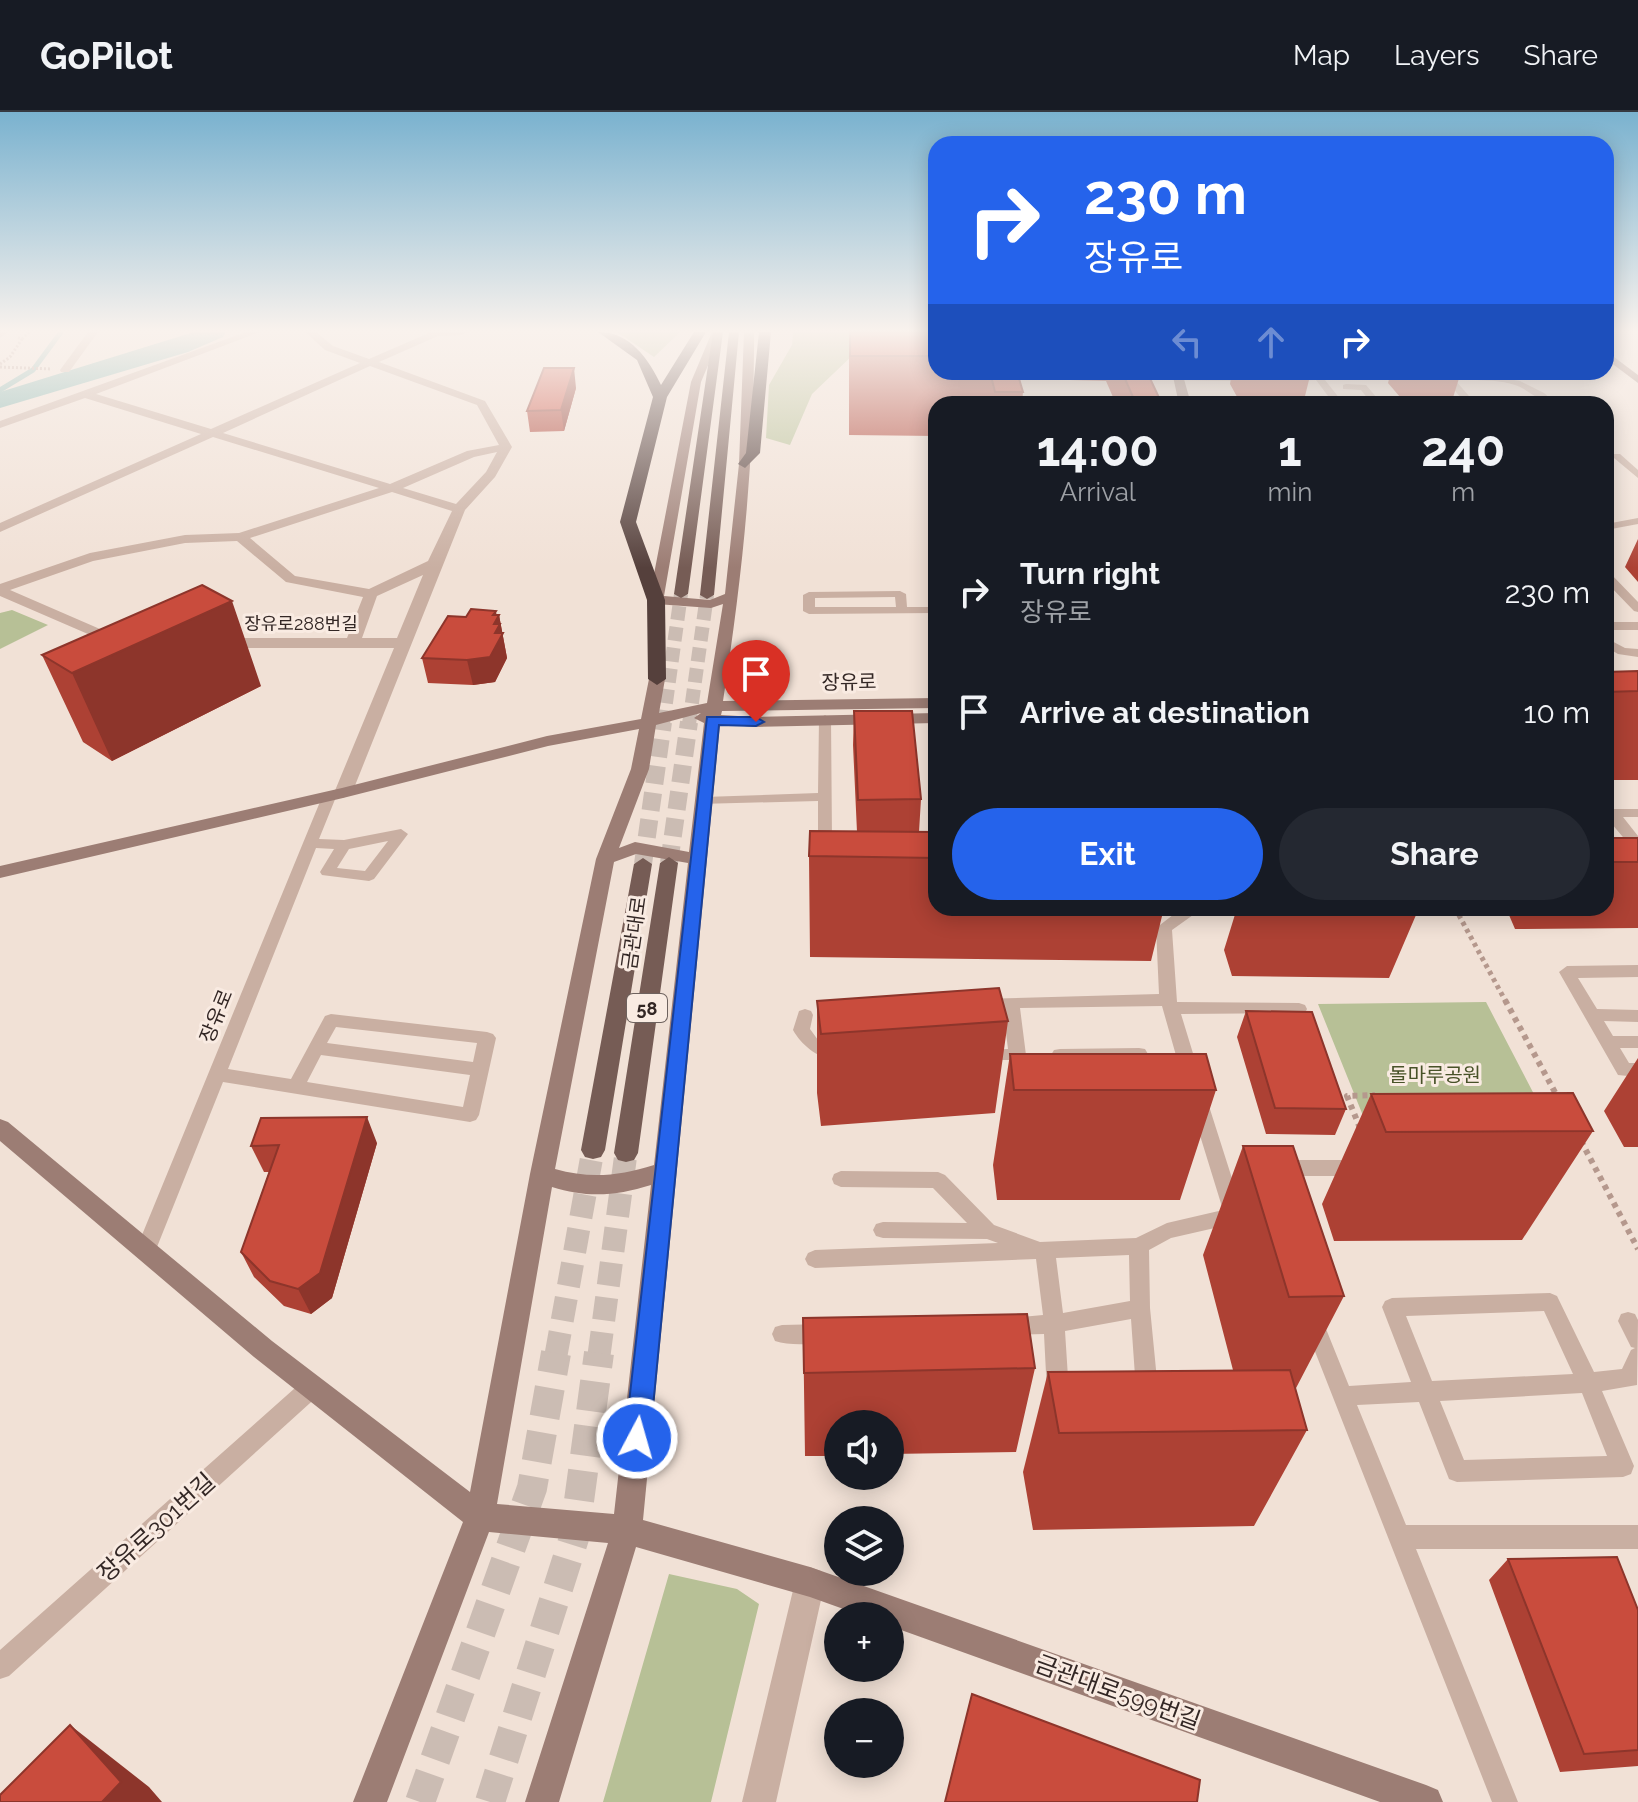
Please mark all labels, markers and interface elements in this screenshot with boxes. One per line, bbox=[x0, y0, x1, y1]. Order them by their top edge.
text: GoPilot bbox=[40, 33, 173, 78]
text: Map bbox=[1293, 39, 1350, 72]
text: Layers bbox=[1394, 39, 1480, 72]
text: Share bbox=[1524, 39, 1598, 72]
text: 230 m bbox=[1084, 161, 1247, 227]
icon: right bbox=[952, 168, 1056, 272]
text: 장유로 bbox=[1084, 236, 1183, 278]
icon: left bbox=[1165, 320, 1209, 364]
icon: ahead bbox=[1249, 320, 1293, 364]
icon: right bbox=[1333, 320, 1377, 364]
text: 14:00 bbox=[1037, 421, 1159, 477]
text: 1 bbox=[1278, 421, 1302, 477]
text: 240 bbox=[1421, 421, 1505, 477]
text: Arrival bbox=[1060, 477, 1136, 507]
text: min bbox=[1268, 477, 1312, 507]
text: m bbox=[1451, 477, 1475, 507]
text: Turn right bbox=[1020, 556, 1160, 591]
icon: right bbox=[952, 570, 996, 614]
text: 230 m bbox=[1505, 575, 1590, 610]
text: 장유로 bbox=[1020, 597, 1092, 627]
street label: 장유로288번길 bbox=[244, 613, 358, 634]
pin bbox=[722, 640, 790, 722]
icon: arrive bbox=[734, 652, 778, 696]
street label: 장유로 bbox=[821, 670, 877, 694]
icon: arrive bbox=[952, 690, 996, 734]
text: Arrive at destination bbox=[1020, 695, 1310, 730]
text: 10 m bbox=[1524, 695, 1590, 730]
button: Exit bbox=[952, 808, 1263, 900]
button: Share bbox=[1279, 808, 1590, 900]
street label: 금관대로 bbox=[617, 895, 651, 971]
street label: 장유로 bbox=[195, 986, 237, 1046]
road number: 58 bbox=[627, 994, 667, 1022]
park label: 돌마루공원 bbox=[1389, 1063, 1481, 1087]
position arrow bbox=[595, 1396, 679, 1480]
map controls bbox=[824, 1410, 904, 1778]
button: sound bbox=[824, 1410, 904, 1490]
street label: 장유로301번길 bbox=[91, 1467, 221, 1587]
button: layers bbox=[824, 1506, 904, 1586]
button: + bbox=[824, 1602, 904, 1682]
street label: 금관대로599번길 bbox=[1031, 1649, 1205, 1735]
button: − bbox=[824, 1698, 904, 1778]

